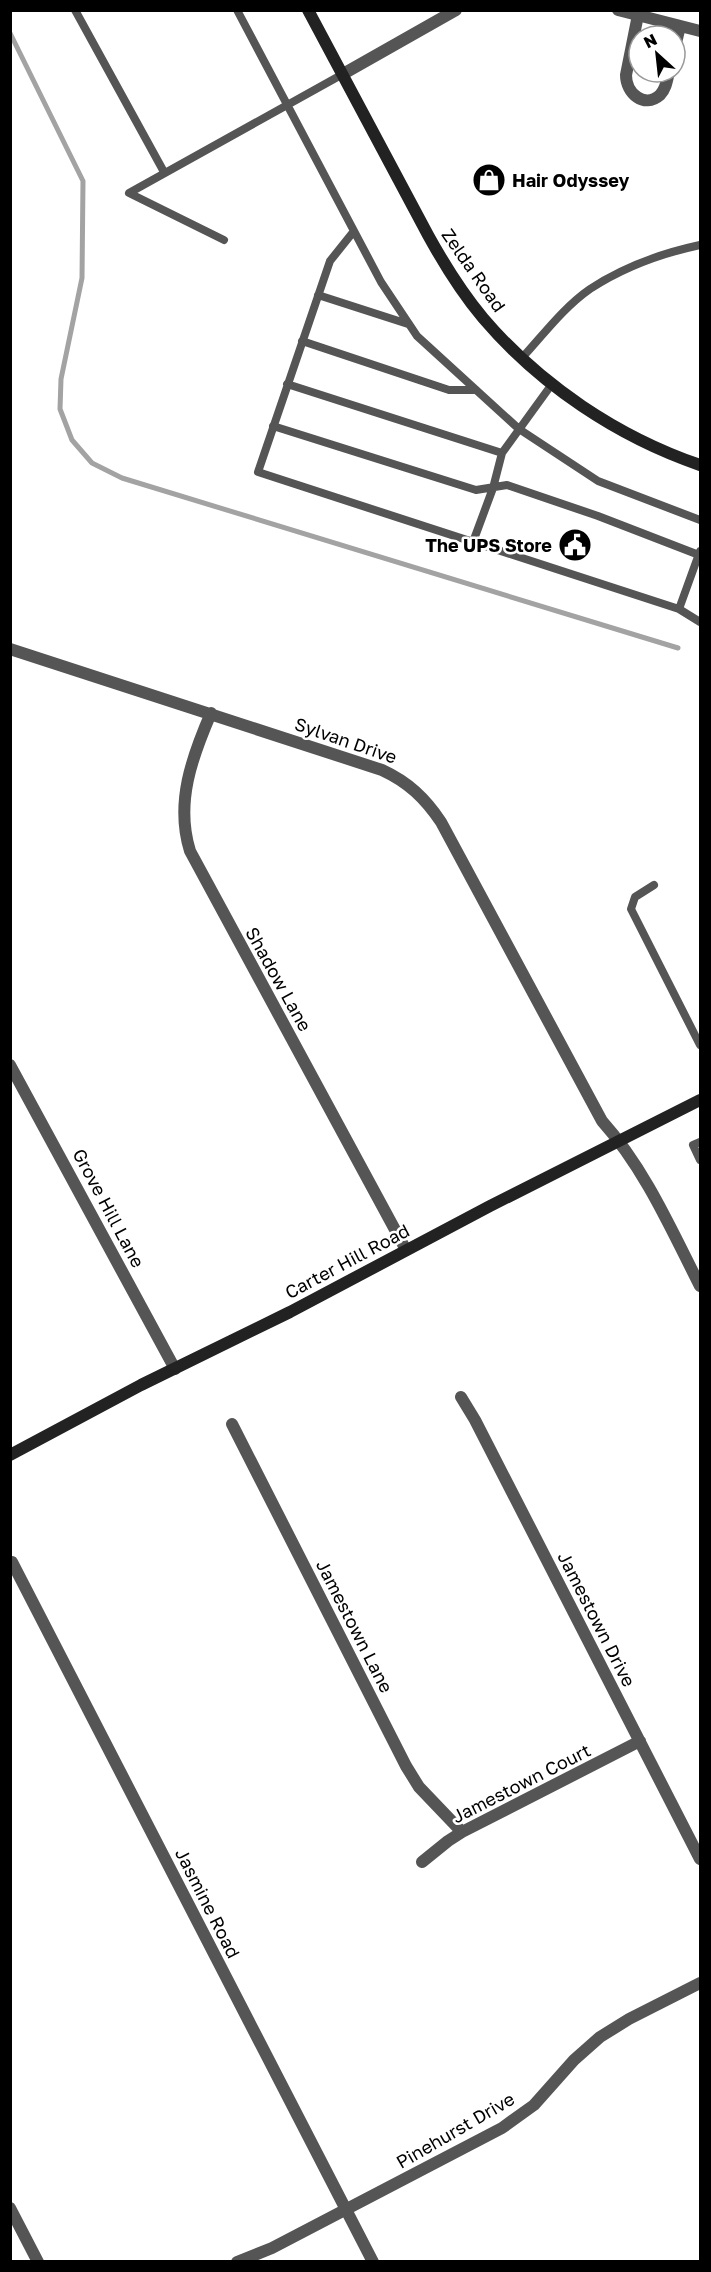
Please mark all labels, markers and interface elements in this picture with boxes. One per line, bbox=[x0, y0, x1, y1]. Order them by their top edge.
north arrow bbox=[627, 24, 687, 84]
text: N bbox=[640, 29, 660, 52]
shop icon: Hair Odyssey bbox=[471, 162, 507, 198]
place label: Hair Odyssey bbox=[512, 169, 630, 191]
street label: Zelda Road bbox=[437, 224, 511, 316]
public building icon: The UPS Store bbox=[557, 527, 593, 563]
place label: The UPS Store bbox=[425, 534, 552, 556]
street label: Sylvan Drive bbox=[292, 712, 400, 768]
street label: Shadow Lane bbox=[241, 923, 317, 1035]
street label: Grove Hill Lane bbox=[68, 1145, 150, 1271]
street label: Carter Hill Road bbox=[281, 1219, 413, 1303]
street label: Jamestown Drive bbox=[553, 1548, 641, 1690]
street label: Jamestown Lane bbox=[312, 1556, 398, 1696]
street label: Jamestown Court bbox=[448, 1739, 594, 1827]
street label: Jasmine Road bbox=[171, 1844, 245, 1962]
street label: Pinehurst Drive bbox=[392, 2087, 518, 2173]

